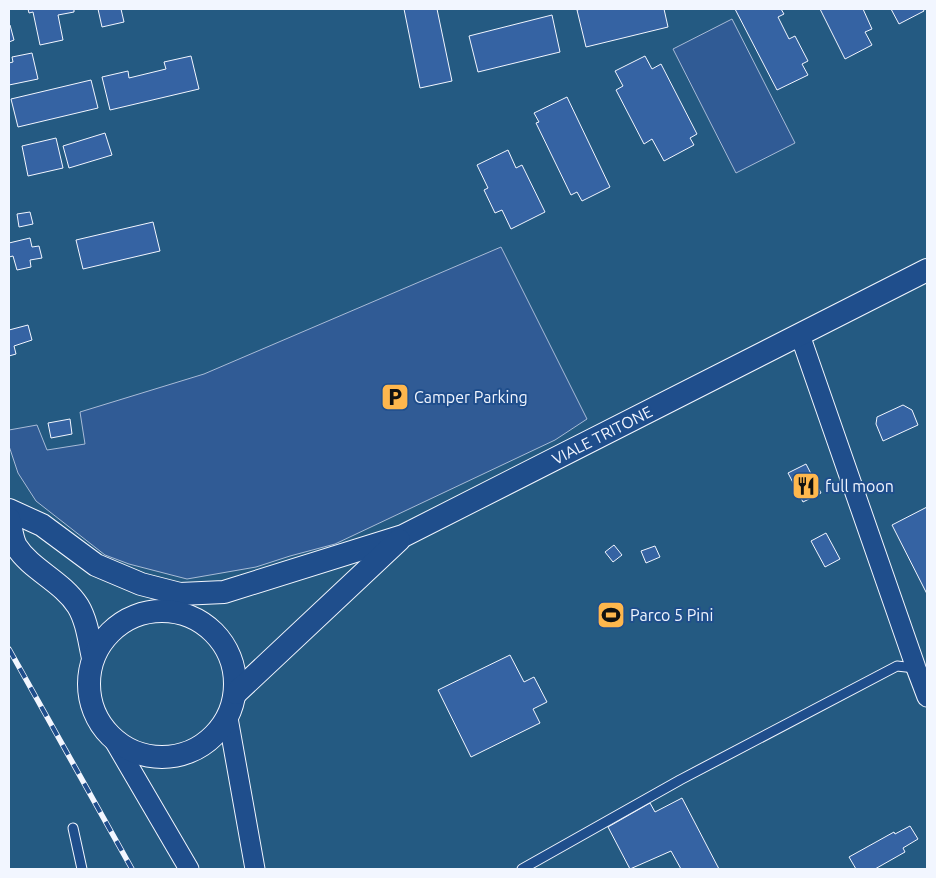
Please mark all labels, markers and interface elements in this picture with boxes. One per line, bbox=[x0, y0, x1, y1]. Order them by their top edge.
parking icon: Camper Parking bbox=[380, 382, 410, 412]
place label: Camper Parking bbox=[414, 388, 528, 406]
street label: VIALE TRITONE bbox=[549, 402, 655, 468]
restaurant icon: full moon bbox=[791, 471, 821, 501]
place label: full moon bbox=[825, 477, 894, 495]
sports icon: Parco 5 Pini bbox=[596, 600, 626, 630]
place label: Parco 5 Pini bbox=[630, 606, 713, 624]

